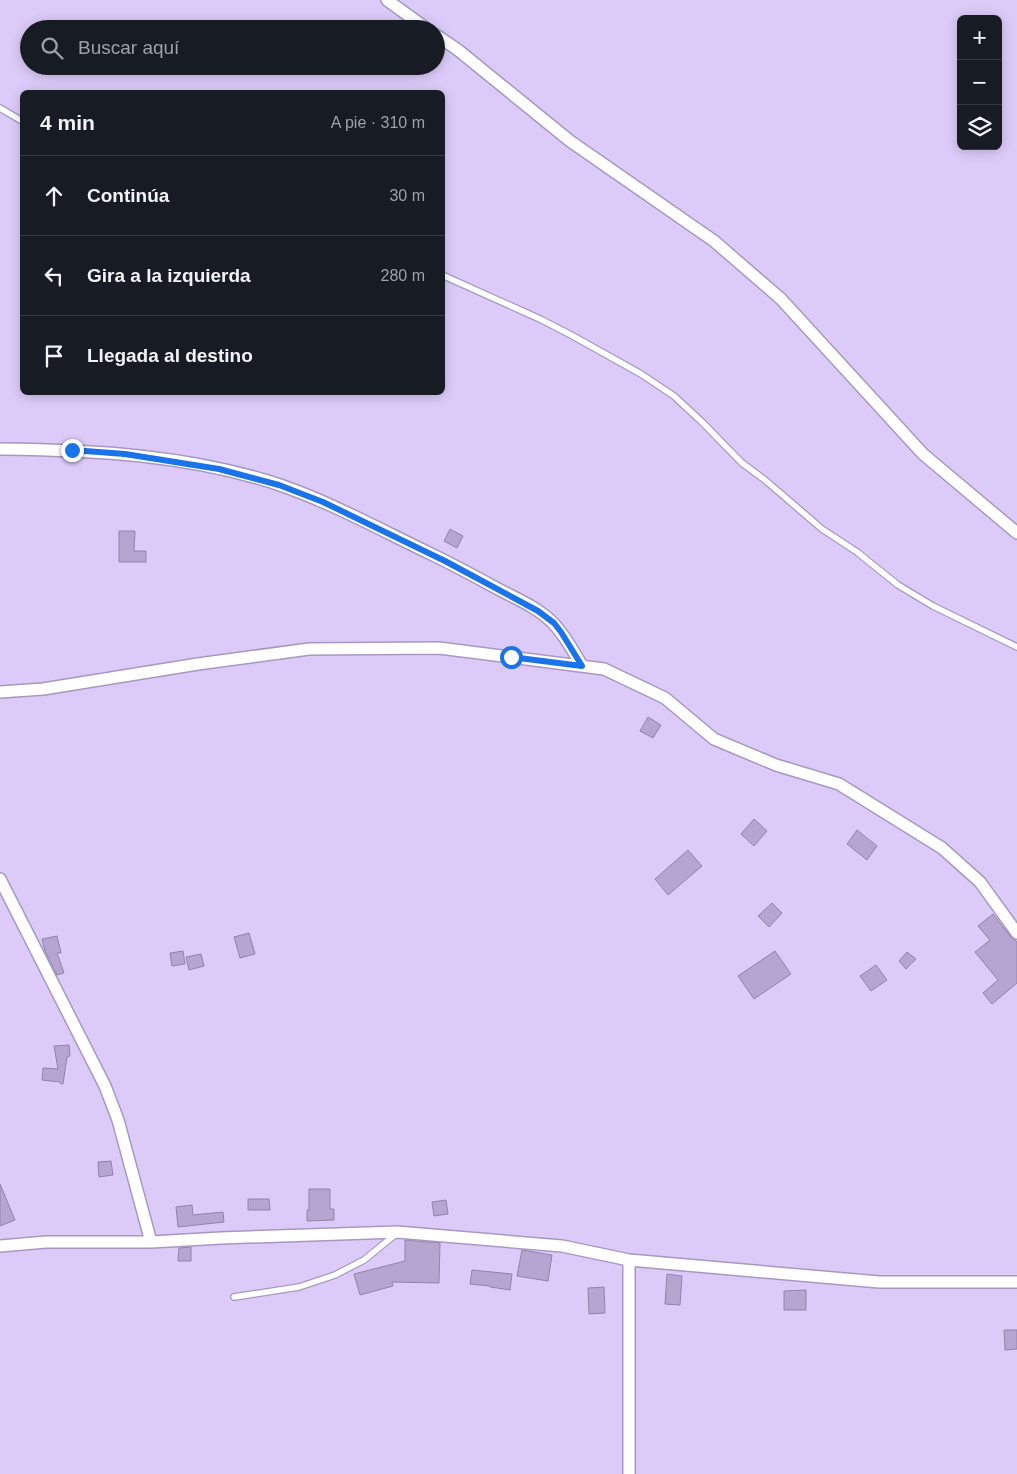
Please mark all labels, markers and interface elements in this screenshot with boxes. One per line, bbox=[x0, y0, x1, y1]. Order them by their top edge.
map controls bbox=[957, 15, 1002, 150]
button: + bbox=[957, 15, 1002, 60]
search box bbox=[20, 20, 445, 75]
icon: search bbox=[38, 34, 66, 62]
text: Buscar aquí bbox=[78, 37, 179, 58]
button: − bbox=[957, 60, 1002, 105]
button: layers bbox=[957, 105, 1002, 150]
text: 4 min bbox=[40, 111, 95, 134]
text: A pie · 310 m bbox=[331, 114, 425, 131]
icon: ahead bbox=[40, 182, 68, 210]
text: Continúa bbox=[87, 185, 169, 206]
text: 30 m bbox=[389, 187, 425, 204]
icon: left bbox=[40, 262, 68, 290]
text: Gira a la izquierda bbox=[87, 265, 251, 286]
text: 280 m bbox=[381, 267, 425, 284]
icon: arrive bbox=[40, 342, 68, 370]
text: Llegada al destino bbox=[87, 345, 253, 366]
route end bbox=[61, 439, 84, 462]
route start bbox=[500, 646, 523, 669]

